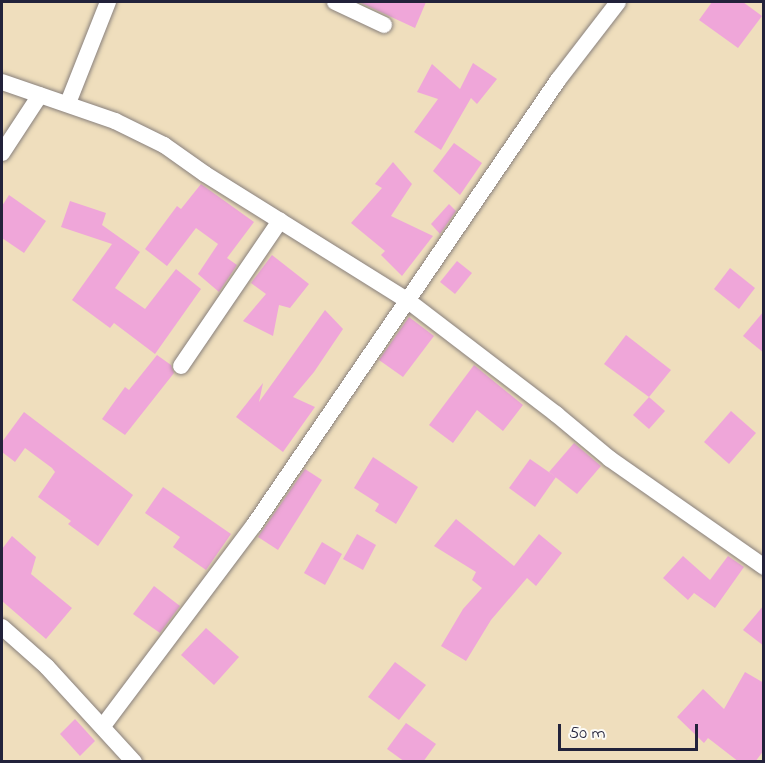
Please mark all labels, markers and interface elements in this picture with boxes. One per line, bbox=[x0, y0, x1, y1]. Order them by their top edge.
scale bar bbox=[561, 712, 700, 750]
text: 50 m bbox=[569, 721, 606, 747]

